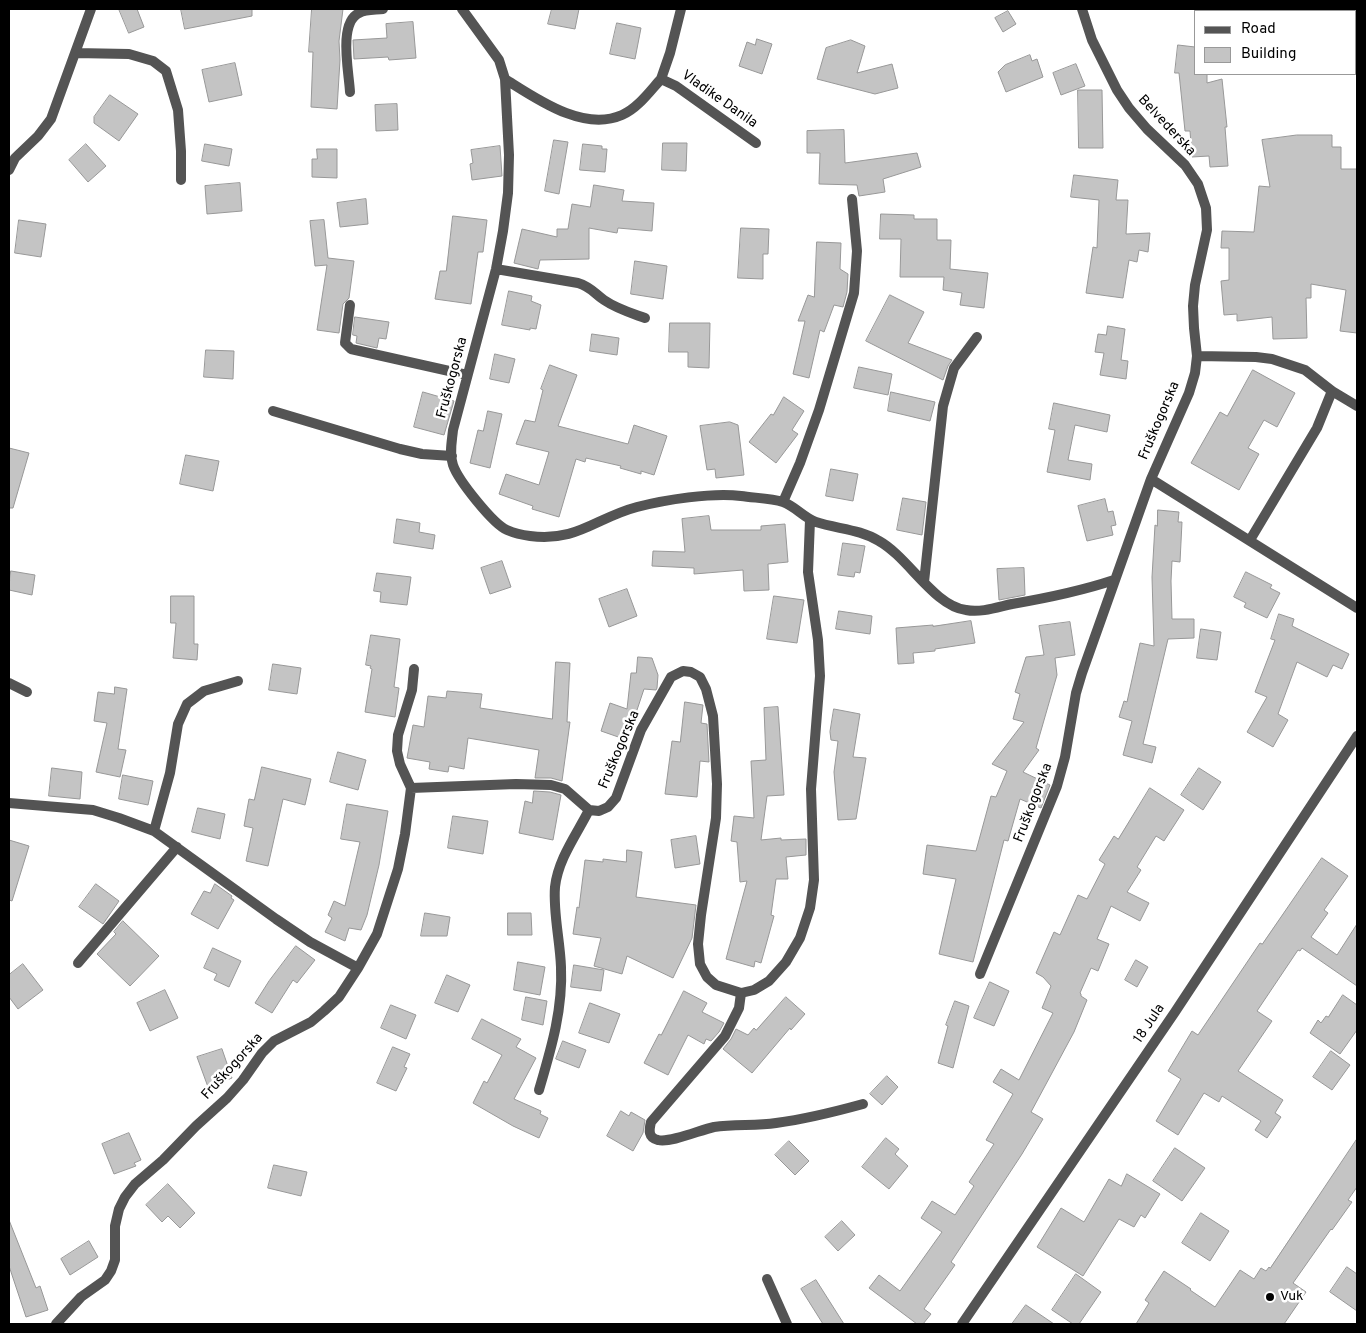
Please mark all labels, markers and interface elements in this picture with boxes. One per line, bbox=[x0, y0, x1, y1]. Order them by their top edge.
legend bbox=[1194, 10, 1356, 75]
text: Road bbox=[1241, 20, 1276, 39]
text: Building bbox=[1241, 45, 1296, 64]
street label: Vladike Danila bbox=[678, 68, 760, 132]
street label: Belvederska bbox=[1134, 92, 1198, 160]
street label: Fruškogorska bbox=[434, 336, 472, 420]
street label: Fruškogorska bbox=[1136, 379, 1184, 463]
street label: Fruškogorska bbox=[596, 708, 644, 792]
street label: Fruškogorska bbox=[1011, 761, 1057, 845]
street label: 18 Jula bbox=[1131, 1001, 1169, 1047]
street label: Fruškogorska bbox=[199, 1030, 267, 1104]
place label: Vuk bbox=[1280, 1289, 1304, 1305]
marker: Vuk bbox=[1264, 1291, 1276, 1303]

